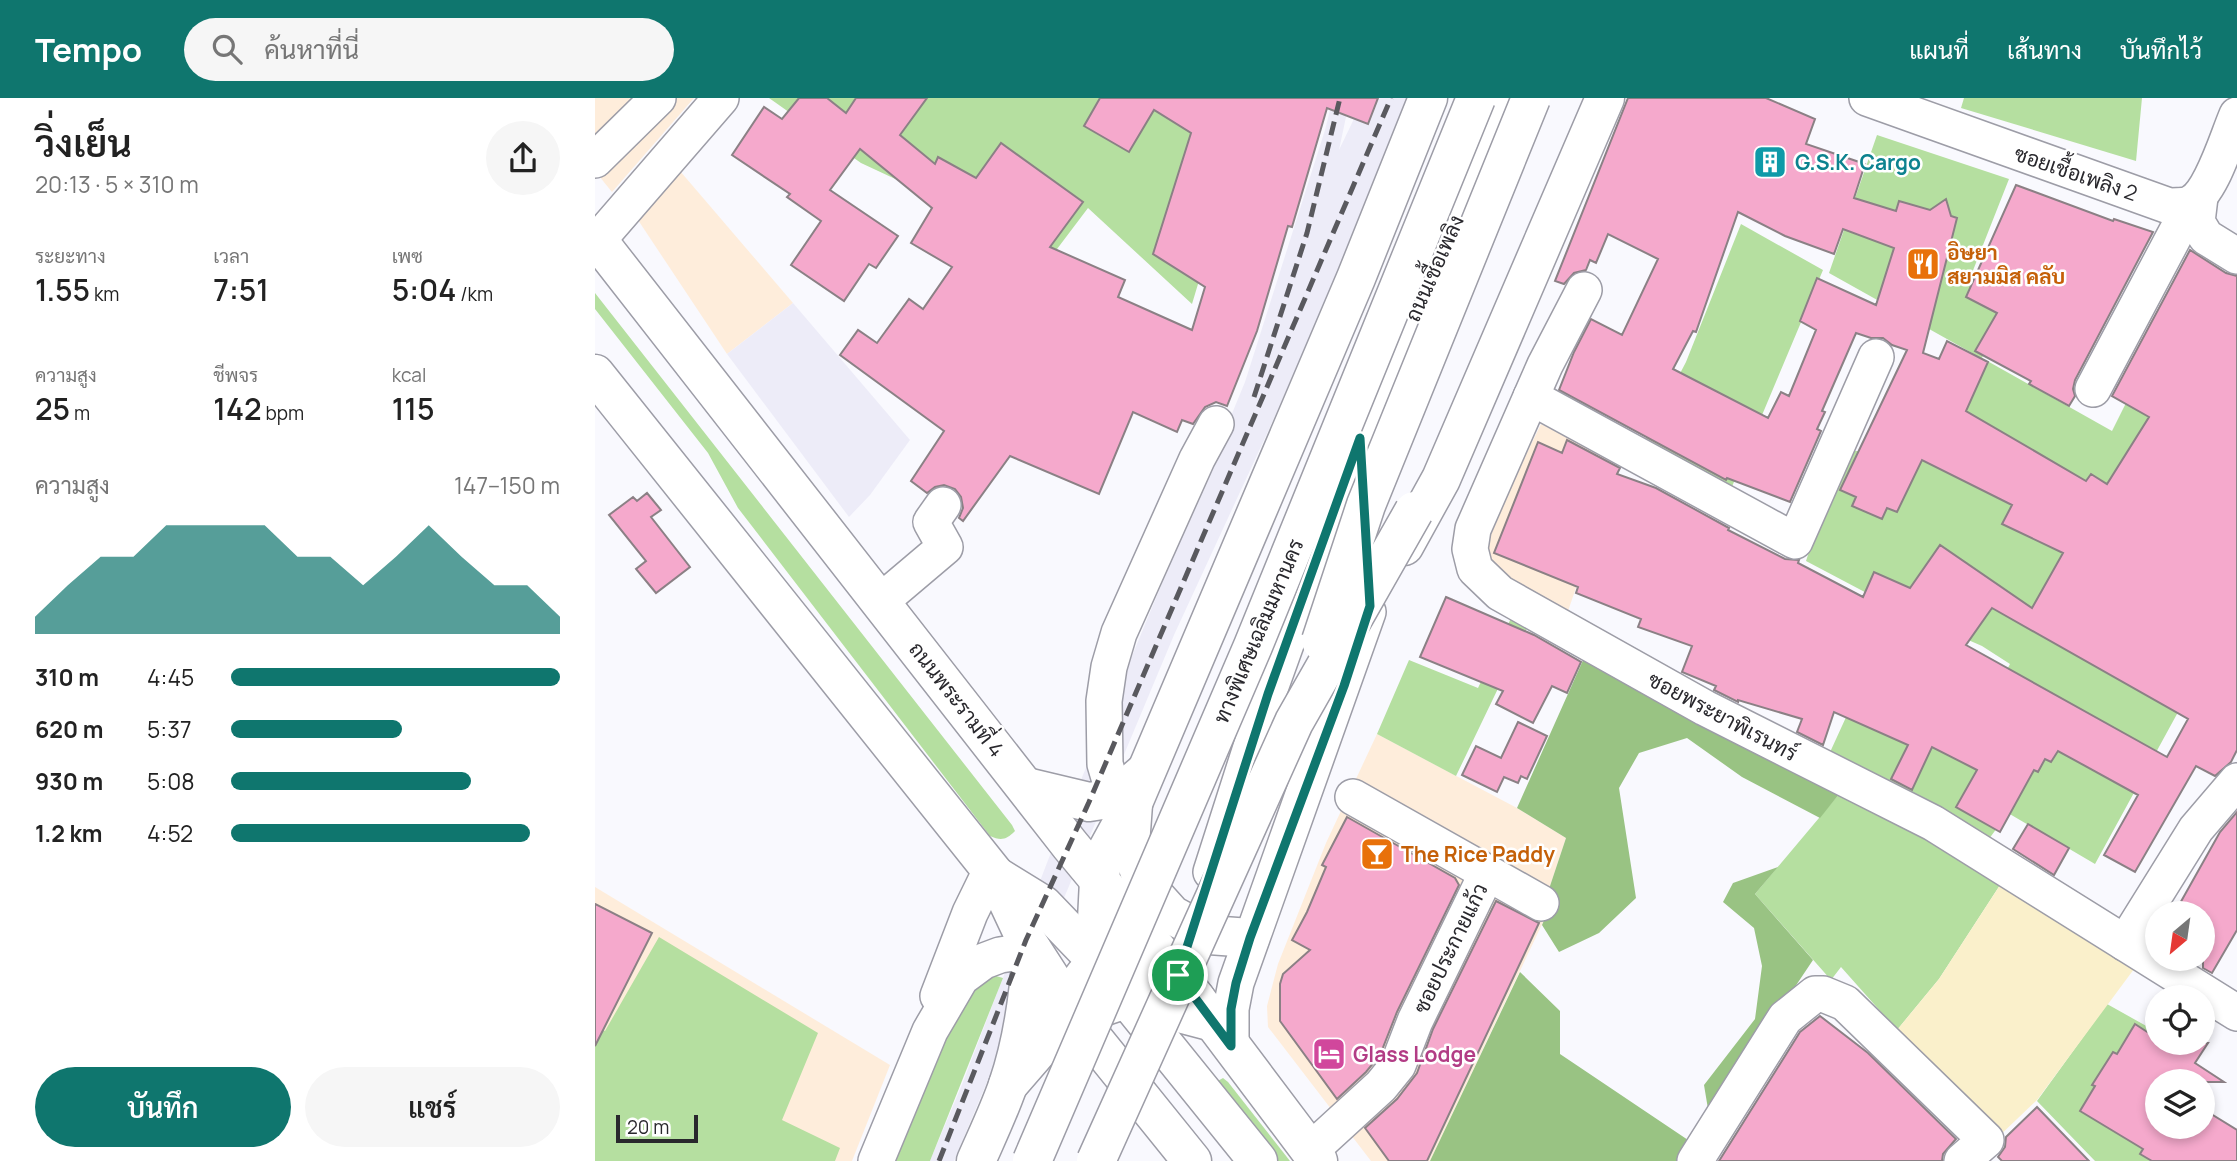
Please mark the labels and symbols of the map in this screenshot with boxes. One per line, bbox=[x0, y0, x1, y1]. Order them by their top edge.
street label: ซอยเชื้อเพลิง 2 bbox=[2011, 134, 2143, 207]
building icon: G.S.K. Cargo bbox=[1751, 143, 1789, 181]
place label: G.S.K. Cargo bbox=[1795, 148, 1921, 176]
street label: ถนนเชื้อเพลิง bbox=[1393, 208, 1470, 326]
place label: อิษยา สยามมิส คลับ bbox=[1947, 238, 2065, 290]
restaurant icon: อิษยา สยามมิส คลับ bbox=[1904, 245, 1942, 283]
street label: ทางพิเศษเฉลิมมหานคร bbox=[1206, 534, 1310, 728]
street label: ถนนพระรามที่ 4 bbox=[903, 633, 1015, 762]
street label: ซอยพระยาพิเรนทร์ bbox=[1644, 665, 1802, 767]
bar icon: The Rice Paddy bbox=[1358, 835, 1396, 873]
place label: The Rice Paddy bbox=[1401, 840, 1555, 868]
street label: ซอยประกายแก้ว bbox=[1406, 878, 1494, 1018]
north arrow bbox=[2145, 901, 2215, 971]
pin bbox=[1148, 945, 1208, 1005]
hotel icon: Glass Lodge bbox=[1310, 1035, 1348, 1073]
place label: Glass Lodge bbox=[1353, 1040, 1476, 1068]
scale bar bbox=[616, 1112, 698, 1144]

